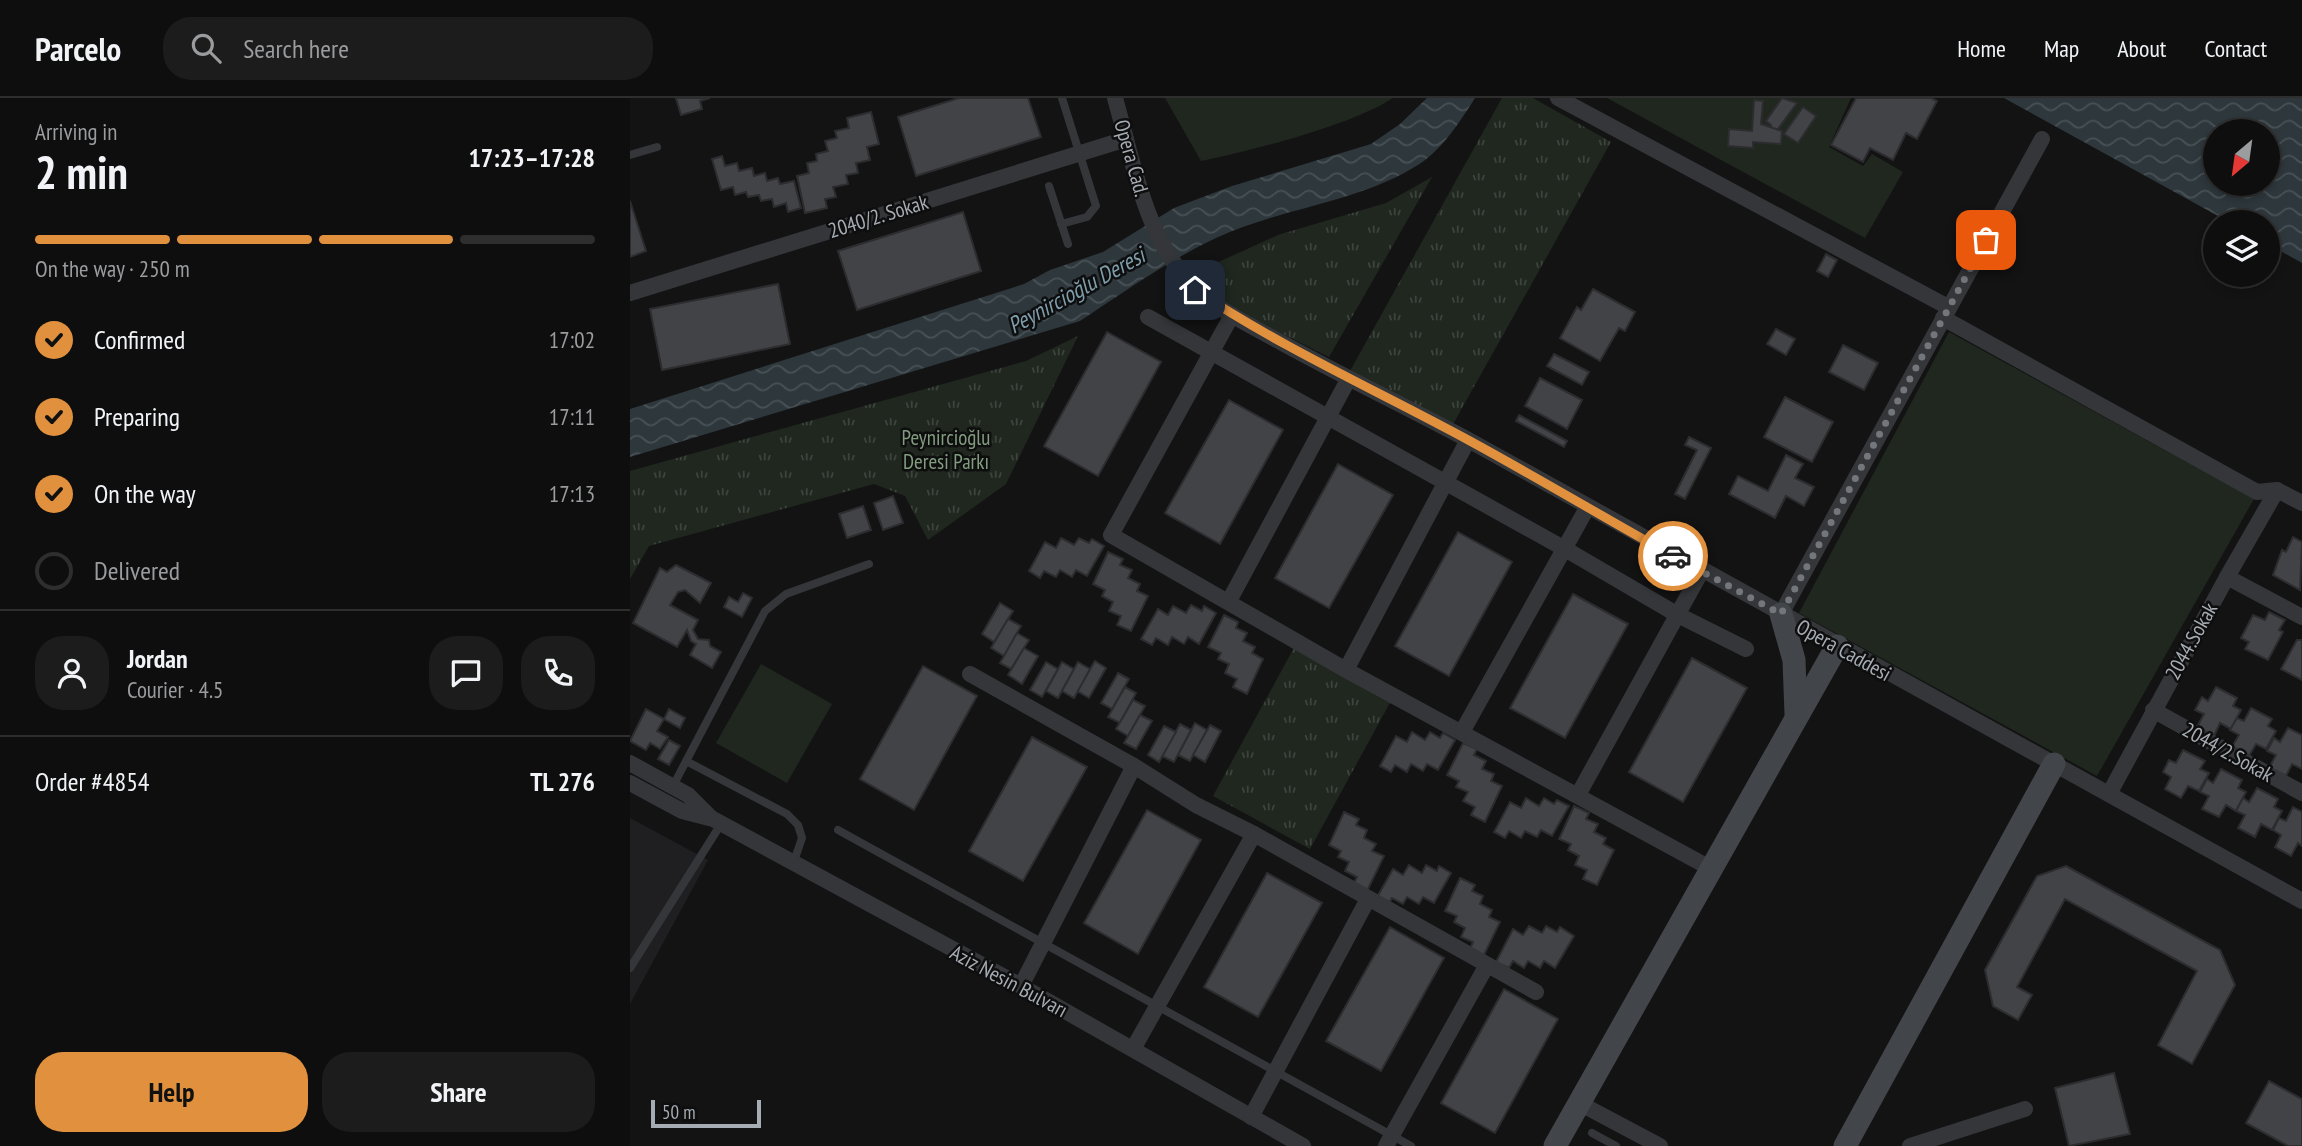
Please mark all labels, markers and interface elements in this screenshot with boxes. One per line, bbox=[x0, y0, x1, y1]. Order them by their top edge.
search box bbox=[163, 17, 653, 80]
text: Parcelo bbox=[35, 27, 121, 70]
icon: search bbox=[187, 29, 225, 67]
text: Search here bbox=[243, 32, 349, 65]
text: Home bbox=[1957, 33, 2006, 64]
text: Map bbox=[2044, 33, 2079, 64]
text: About bbox=[2117, 33, 2166, 64]
text: Contact bbox=[2204, 33, 2267, 64]
text: Arriving in bbox=[35, 117, 117, 146]
street label: Opera Cad. bbox=[1108, 117, 1156, 199]
north arrow bbox=[2203, 119, 2280, 196]
map controls bbox=[2203, 119, 2280, 287]
text: 17:23–17:28 bbox=[468, 141, 595, 174]
text: 2 min bbox=[35, 142, 128, 202]
street label: 2040/2. Sokak bbox=[825, 188, 931, 244]
pin bbox=[1956, 210, 2016, 270]
button: layers bbox=[2203, 210, 2280, 287]
icon: bag bbox=[1967, 221, 2005, 259]
water label: Peynircioğlu Deresi bbox=[1002, 239, 1152, 340]
text: On the way · 250 m bbox=[35, 254, 190, 283]
pin bbox=[1165, 260, 1225, 320]
icon: home bbox=[1176, 271, 1214, 309]
icon: check bbox=[35, 321, 73, 359]
text: Confirmed bbox=[94, 323, 185, 356]
text: 17:02 bbox=[549, 325, 595, 354]
icon: check bbox=[35, 398, 73, 436]
text: Preparing bbox=[94, 400, 180, 433]
text: 17:11 bbox=[549, 402, 595, 431]
park label: Peynircioğlu Deresi Parkı bbox=[902, 424, 990, 475]
icon: check bbox=[35, 475, 73, 513]
text: On the way bbox=[94, 477, 196, 510]
text: 17:13 bbox=[549, 479, 595, 508]
courier bbox=[1638, 521, 1708, 591]
icon: car bbox=[1654, 537, 1692, 575]
text: Delivered bbox=[94, 554, 180, 587]
street label: 2044.Sokak bbox=[2159, 598, 2223, 684]
street label: Opera Caddesi bbox=[1792, 613, 1896, 687]
button: person bbox=[35, 636, 109, 710]
button: chat bbox=[429, 636, 503, 710]
button: phone bbox=[521, 636, 595, 710]
text: Jordan bbox=[127, 642, 188, 675]
text: Courier · 4.5 bbox=[127, 675, 223, 704]
street label: 2044/2.Sokak bbox=[2178, 716, 2278, 788]
text: Order #4854 bbox=[35, 765, 150, 798]
text: TL 276 bbox=[530, 765, 595, 798]
street label: Aziz Nesin Bulvarı bbox=[946, 939, 1072, 1023]
button: Help bbox=[35, 1052, 308, 1132]
button: Share bbox=[322, 1052, 595, 1132]
scale bar bbox=[651, 1097, 761, 1129]
text: 50 m bbox=[662, 1100, 696, 1124]

